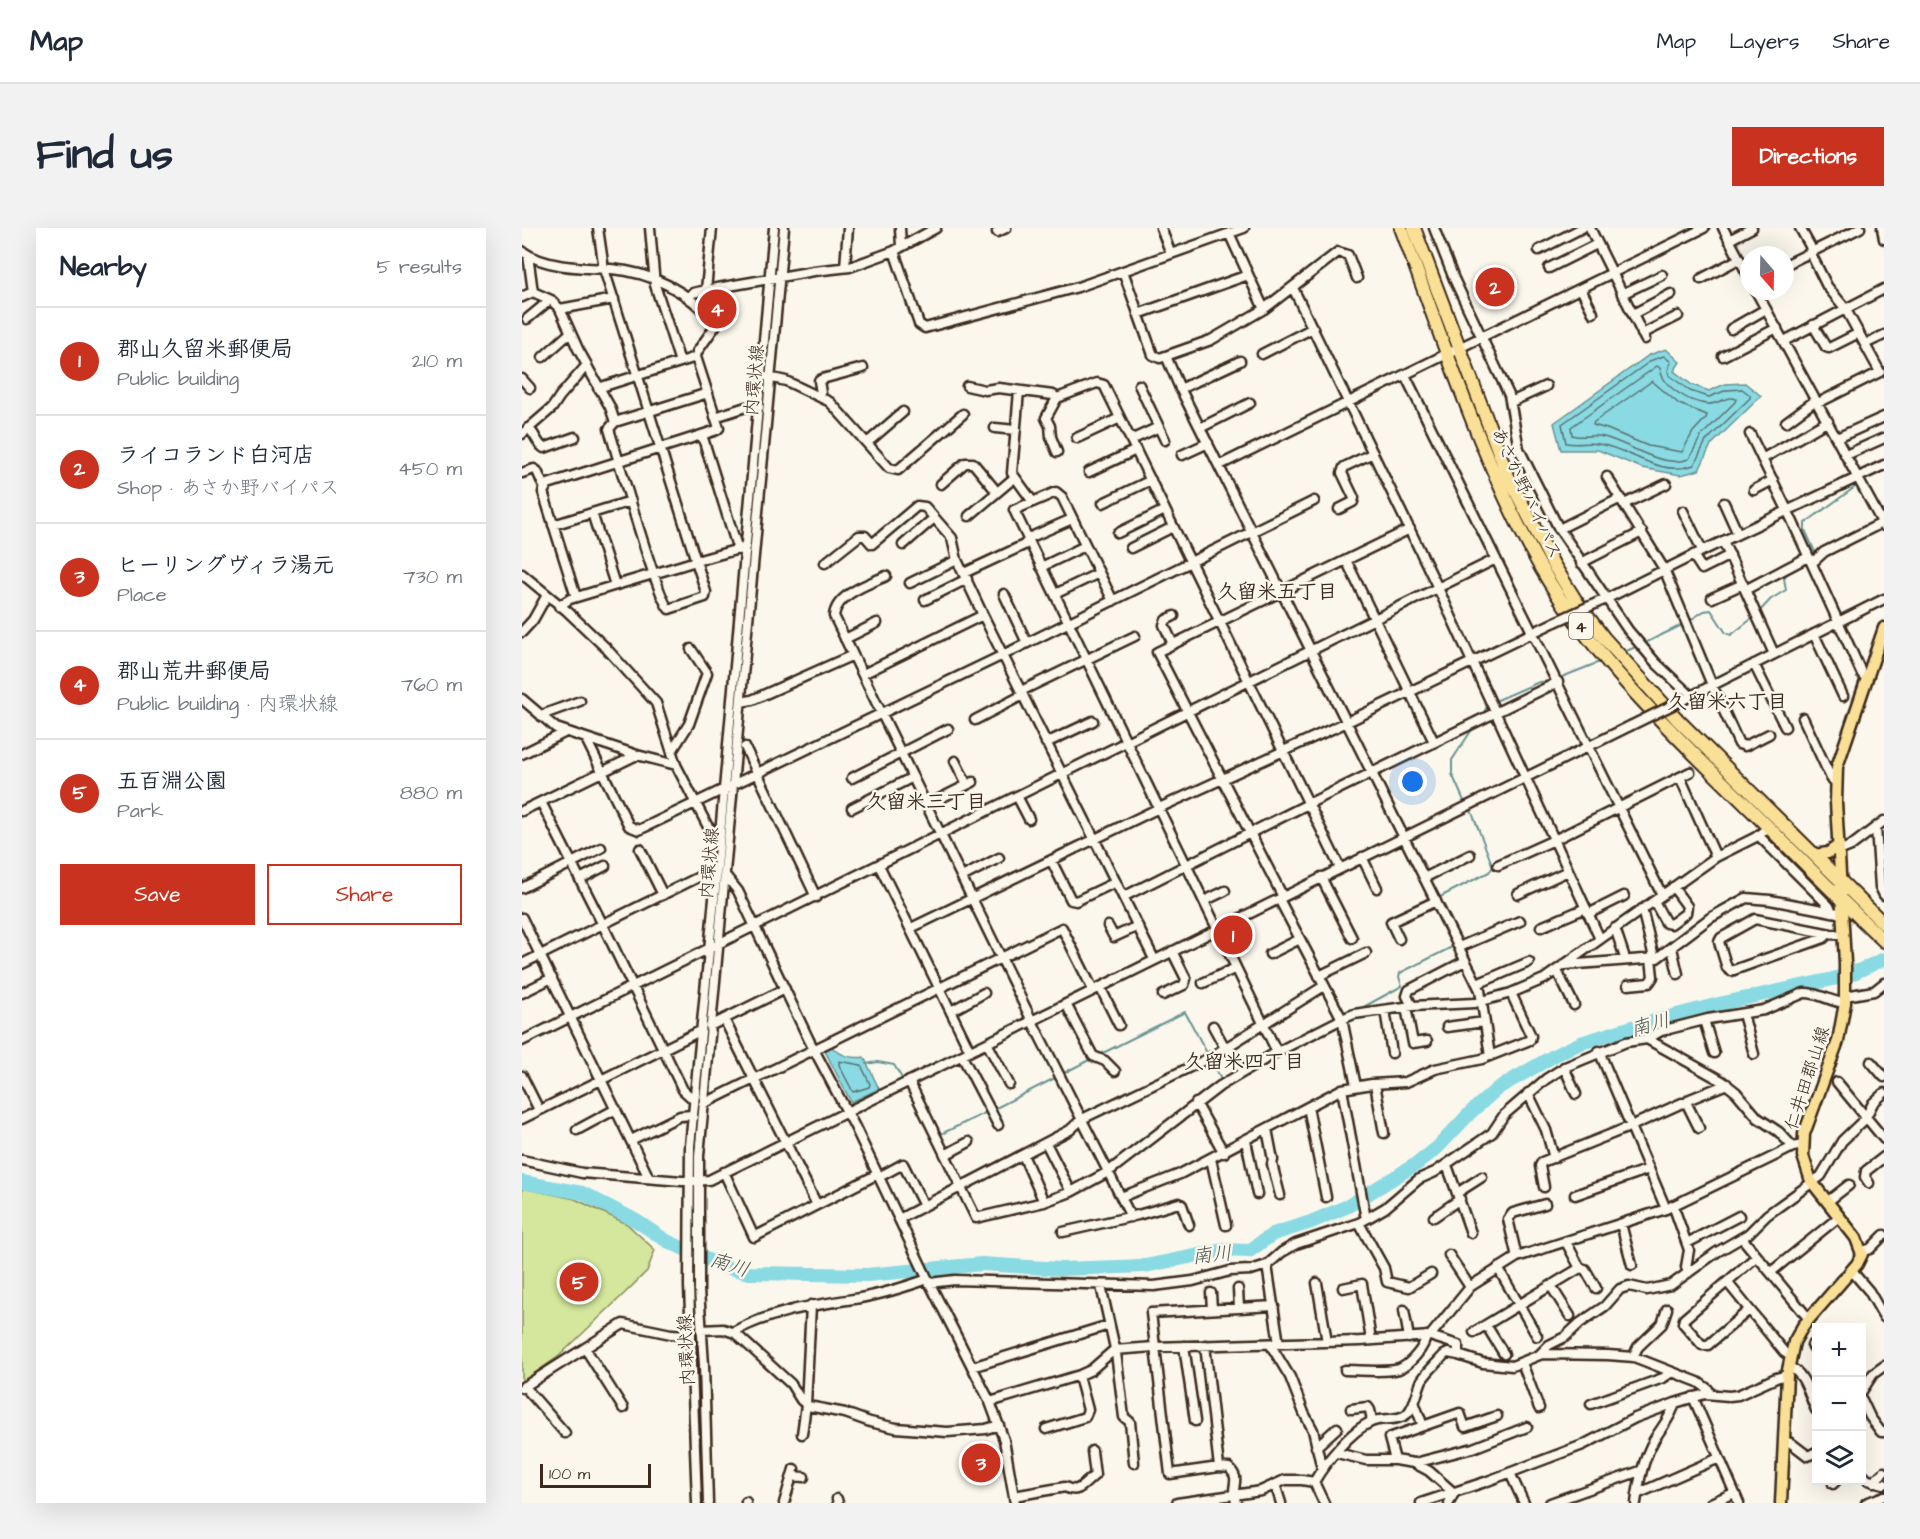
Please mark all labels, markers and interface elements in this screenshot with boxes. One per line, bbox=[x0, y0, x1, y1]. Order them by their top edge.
text: Map bbox=[30, 22, 83, 61]
text: Map bbox=[1656, 27, 1696, 56]
text: Layers bbox=[1729, 27, 1799, 56]
text: Share bbox=[1832, 27, 1890, 56]
text: Find us bbox=[36, 127, 173, 185]
button: Directions bbox=[1732, 127, 1884, 186]
north arrow bbox=[1740, 246, 1794, 300]
text: Nearby bbox=[60, 249, 147, 285]
text: 5 results bbox=[377, 253, 462, 281]
pin: 2 bbox=[1476, 264, 1514, 310]
pin: 4 bbox=[698, 286, 736, 332]
text: 郡山久留米郵便局 bbox=[117, 334, 293, 365]
street label: 内環状線 bbox=[739, 343, 770, 417]
text: 1 bbox=[78, 347, 81, 375]
text: 210 m bbox=[412, 347, 462, 375]
text: Public building bbox=[117, 365, 239, 393]
street label: あさか野バイパス bbox=[1485, 423, 1568, 563]
text: ライコランド白河店 bbox=[117, 440, 315, 471]
text: 2 bbox=[74, 455, 85, 483]
text: 450 m bbox=[398, 455, 462, 483]
text: Shop · あさか野バイパス bbox=[117, 474, 339, 502]
text: ヒーリングヴィラ湯元 bbox=[117, 550, 335, 581]
text: 3 bbox=[74, 563, 85, 591]
text: 730 m bbox=[403, 563, 462, 591]
district label: 久留米五丁目 bbox=[1217, 578, 1337, 606]
text: Place bbox=[117, 581, 167, 609]
road number: 4 bbox=[1569, 613, 1593, 639]
text: 郡山荒井郵便局 bbox=[117, 656, 271, 687]
text: 4 bbox=[73, 671, 86, 699]
text: 760 m bbox=[401, 671, 462, 699]
district label: 久留米六丁目 bbox=[1667, 688, 1787, 716]
text: Public building · 内環状線 bbox=[117, 690, 338, 718]
text: 五百淵公園 bbox=[117, 766, 227, 797]
your location bbox=[1398, 767, 1427, 796]
text: 5 bbox=[72, 779, 87, 807]
text: 880 m bbox=[400, 779, 462, 807]
district label: 久留米三丁目 bbox=[866, 788, 986, 816]
text: Park bbox=[117, 797, 163, 825]
street label: 内環状線 bbox=[694, 826, 725, 900]
button: Save bbox=[60, 864, 255, 925]
button: Share bbox=[267, 864, 462, 925]
pin: 1 bbox=[1214, 912, 1252, 958]
water label: 南川 bbox=[1627, 1006, 1673, 1044]
street label: 仁井田郡山線 bbox=[1779, 1023, 1836, 1133]
district label: 久留米四丁目 bbox=[1184, 1048, 1304, 1076]
water label: 南川 bbox=[1191, 1239, 1233, 1271]
water label: 南川 bbox=[706, 1245, 753, 1284]
pin: 5 bbox=[560, 1260, 598, 1304]
street label: 内環状線 bbox=[672, 1313, 701, 1387]
map controls bbox=[1812, 1323, 1866, 1485]
button: + bbox=[1812, 1323, 1866, 1377]
button: − bbox=[1812, 1377, 1866, 1431]
button: layers bbox=[1812, 1431, 1866, 1485]
pin: 3 bbox=[962, 1440, 1000, 1486]
scale bar bbox=[540, 1461, 651, 1488]
text: 100 m bbox=[549, 1463, 590, 1485]

